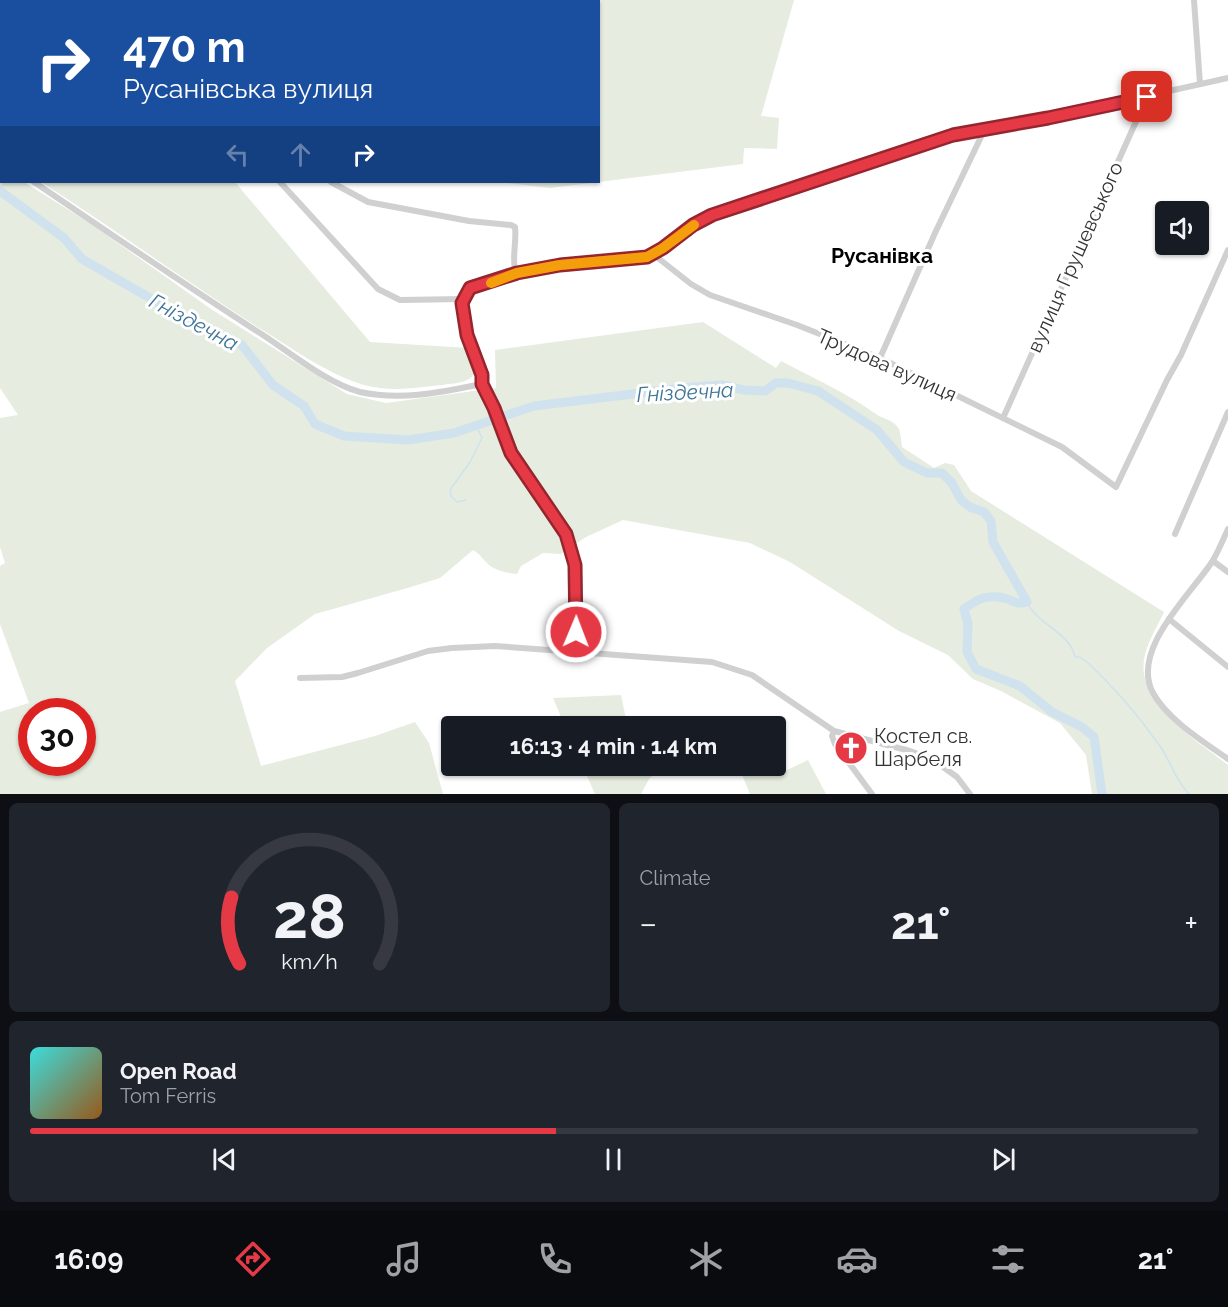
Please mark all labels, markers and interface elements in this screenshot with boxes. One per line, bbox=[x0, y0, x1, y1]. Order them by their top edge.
text: 470 m bbox=[123, 23, 246, 72]
icon: right bbox=[24, 24, 102, 102]
pin bbox=[1121, 71, 1172, 122]
text: Русанівська вулиця bbox=[123, 73, 373, 104]
icon: arrive bbox=[1130, 80, 1163, 113]
icon: left bbox=[221, 138, 254, 171]
icon: ahead bbox=[284, 138, 317, 171]
icon: right bbox=[347, 138, 380, 171]
street label: вулиця Грушевського bbox=[1022, 158, 1128, 356]
map controls bbox=[1155, 201, 1209, 255]
button: sound bbox=[1155, 201, 1209, 255]
district label: Русанівка bbox=[831, 243, 933, 268]
water label: Гніздечна bbox=[145, 288, 243, 356]
street label: Трудова вулиця bbox=[814, 323, 960, 407]
water label: Гніздечна bbox=[636, 377, 734, 407]
position arrow bbox=[544, 600, 608, 664]
speed limit sign: 30 bbox=[18, 698, 96, 776]
place label: Костел св. Шарбеля bbox=[874, 724, 972, 771]
church icon: Костел св. Шарбеля bbox=[833, 730, 869, 766]
text: 16:13 · 4 min · 1.4 km bbox=[510, 733, 717, 759]
text: Climate bbox=[640, 866, 711, 890]
text: 28 bbox=[273, 879, 346, 953]
text: 21° bbox=[891, 897, 951, 950]
text: − bbox=[640, 904, 657, 943]
text: + bbox=[1184, 904, 1198, 943]
text: km/h bbox=[281, 950, 338, 975]
text: Open Road bbox=[120, 1058, 237, 1084]
text: Tom Ferris bbox=[120, 1084, 216, 1108]
icon: previous bbox=[208, 1143, 241, 1176]
icon: pause bbox=[597, 1143, 630, 1176]
icon: next bbox=[987, 1143, 1020, 1176]
icon: directions bbox=[232, 1238, 274, 1280]
icon: music bbox=[383, 1238, 425, 1280]
icon: phone bbox=[534, 1238, 576, 1280]
icon: climate bbox=[685, 1238, 727, 1280]
icon: car bbox=[836, 1238, 878, 1280]
icon: filters bbox=[987, 1238, 1029, 1280]
text: 16:09 bbox=[54, 1244, 123, 1275]
text: 21° bbox=[1138, 1244, 1173, 1275]

